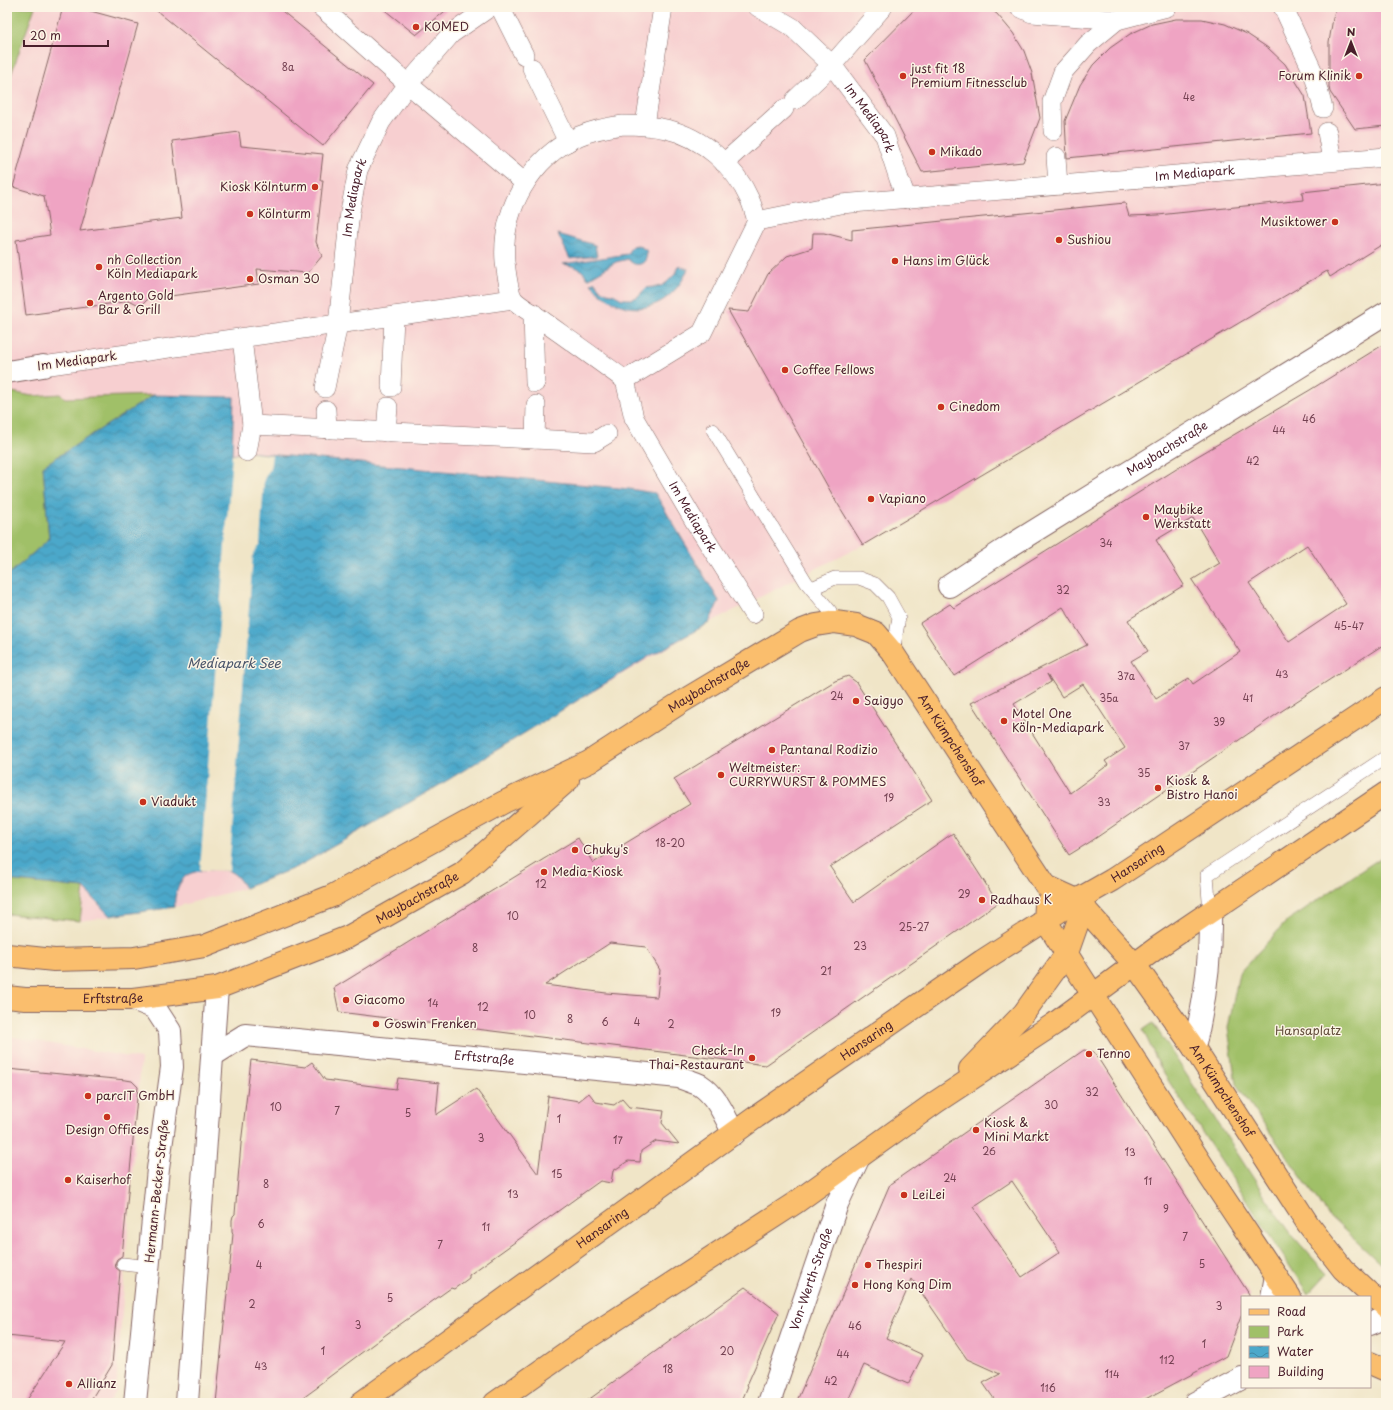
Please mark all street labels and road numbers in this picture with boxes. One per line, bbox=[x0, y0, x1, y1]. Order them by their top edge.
street label: Im Mediapark bbox=[841, 79, 900, 155]
street label: Im Mediapark bbox=[337, 154, 371, 238]
street label: Im Mediapark bbox=[1154, 160, 1236, 185]
street label: Im Mediapark bbox=[36, 346, 118, 375]
street label: Maybachstraße bbox=[1123, 416, 1211, 480]
street label: Im Mediapark bbox=[665, 477, 722, 556]
street label: Maybachstraße bbox=[664, 653, 753, 716]
street label: Am Kümpchenshof bbox=[914, 690, 989, 791]
street label: Hansaring bbox=[1107, 838, 1167, 886]
street label: Maybachstraße bbox=[372, 867, 462, 928]
street label: Erftstraße bbox=[83, 988, 144, 1007]
street label: Hansaring bbox=[836, 1015, 896, 1064]
street label: Am Kümpchenshof bbox=[1186, 1040, 1260, 1141]
street label: Erftstraße bbox=[453, 1045, 515, 1069]
street label: Hermann-Becker-Straße bbox=[140, 1118, 173, 1264]
street label: Hansaring bbox=[572, 1202, 631, 1252]
street label: Von-Werth-Straße bbox=[784, 1225, 836, 1333]

